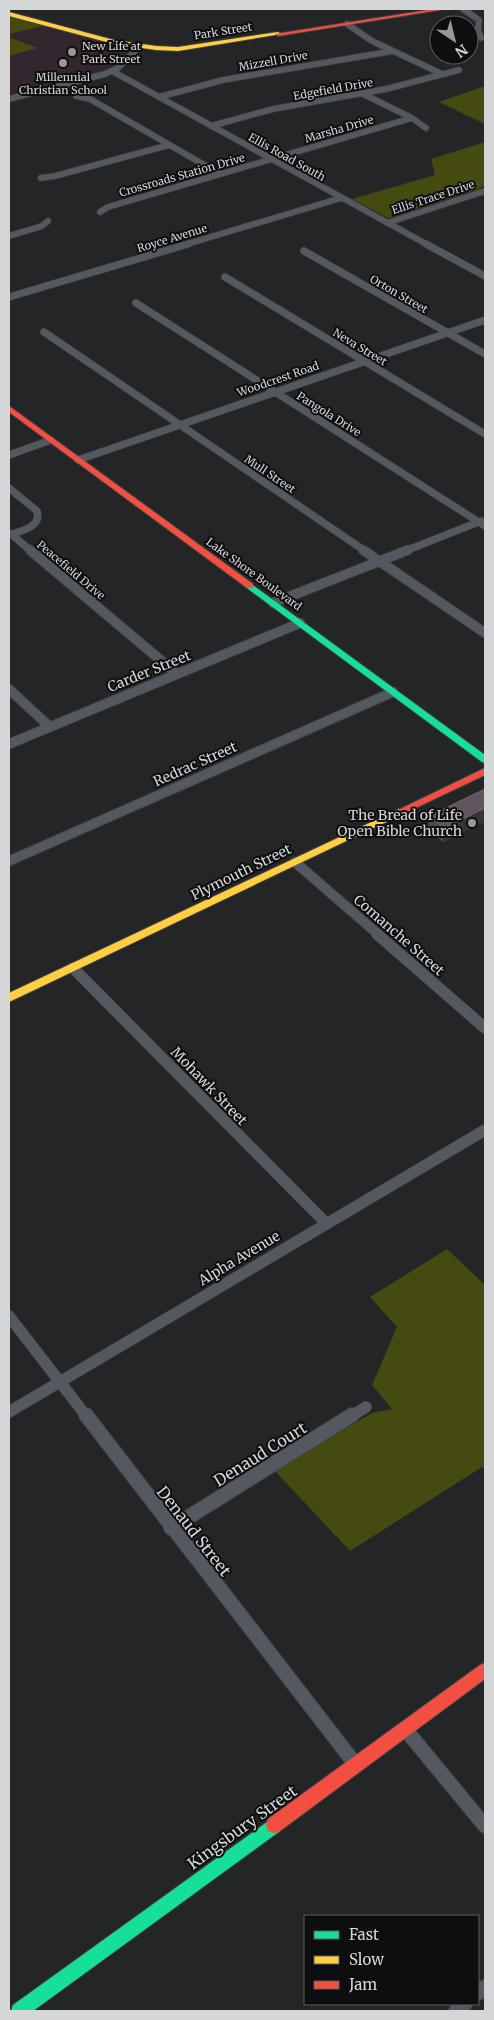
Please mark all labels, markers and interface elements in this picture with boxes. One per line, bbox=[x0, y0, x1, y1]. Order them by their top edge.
north arrow bbox=[429, 15, 479, 65]
street label: Park Street bbox=[193, 19, 254, 42]
place label: New Life at Park Street bbox=[82, 39, 142, 66]
text: N bbox=[452, 40, 471, 61]
marker: New Life at Park Street bbox=[66, 46, 78, 58]
street label: Mizzell Drive bbox=[237, 48, 309, 74]
marker: Millennial Christian School bbox=[57, 57, 69, 69]
place label: Millennial Christian School bbox=[19, 70, 108, 97]
street label: Edgefield Drive bbox=[292, 75, 374, 103]
street label: Marsha Drive bbox=[303, 112, 375, 146]
street label: Ellis Road South bbox=[246, 130, 329, 184]
street label: Crossroads Station Drive bbox=[118, 150, 247, 200]
street label: Ellis Trace Drive bbox=[390, 177, 476, 217]
street label: Royce Avenue bbox=[135, 221, 209, 255]
street label: Orton Street bbox=[367, 272, 431, 317]
street label: Neva Street bbox=[331, 325, 390, 369]
street label: Woodcrest Road bbox=[234, 358, 321, 400]
street label: Pangola Drive bbox=[294, 389, 364, 440]
street label: Mull Street bbox=[242, 452, 299, 497]
street label: Lake Shore Boulevard bbox=[203, 535, 305, 614]
street label: Peacefield Drive bbox=[34, 537, 108, 603]
street label: Carder Street bbox=[105, 646, 194, 696]
street label: Redrac Street bbox=[150, 737, 240, 790]
place label: The Bread of Life Open Bible Church bbox=[337, 806, 462, 840]
marker: The Bread of Life Open Bible Church bbox=[466, 817, 478, 829]
street label: Plymouth Street bbox=[188, 840, 295, 904]
street label: Comanche Street bbox=[350, 891, 449, 980]
street label: Mohawk Street bbox=[167, 1043, 251, 1129]
street label: Alpha Avenue bbox=[194, 1227, 283, 1290]
street label: Denaud Court bbox=[210, 1417, 311, 1491]
street label: Denaud Street bbox=[153, 1482, 236, 1581]
street label: Kingsbury Street bbox=[183, 1780, 301, 1873]
legend bbox=[304, 1915, 479, 2005]
text: Fast bbox=[349, 1925, 379, 1944]
text: Slow bbox=[349, 1950, 384, 1969]
text: Jam bbox=[348, 1975, 377, 1994]

